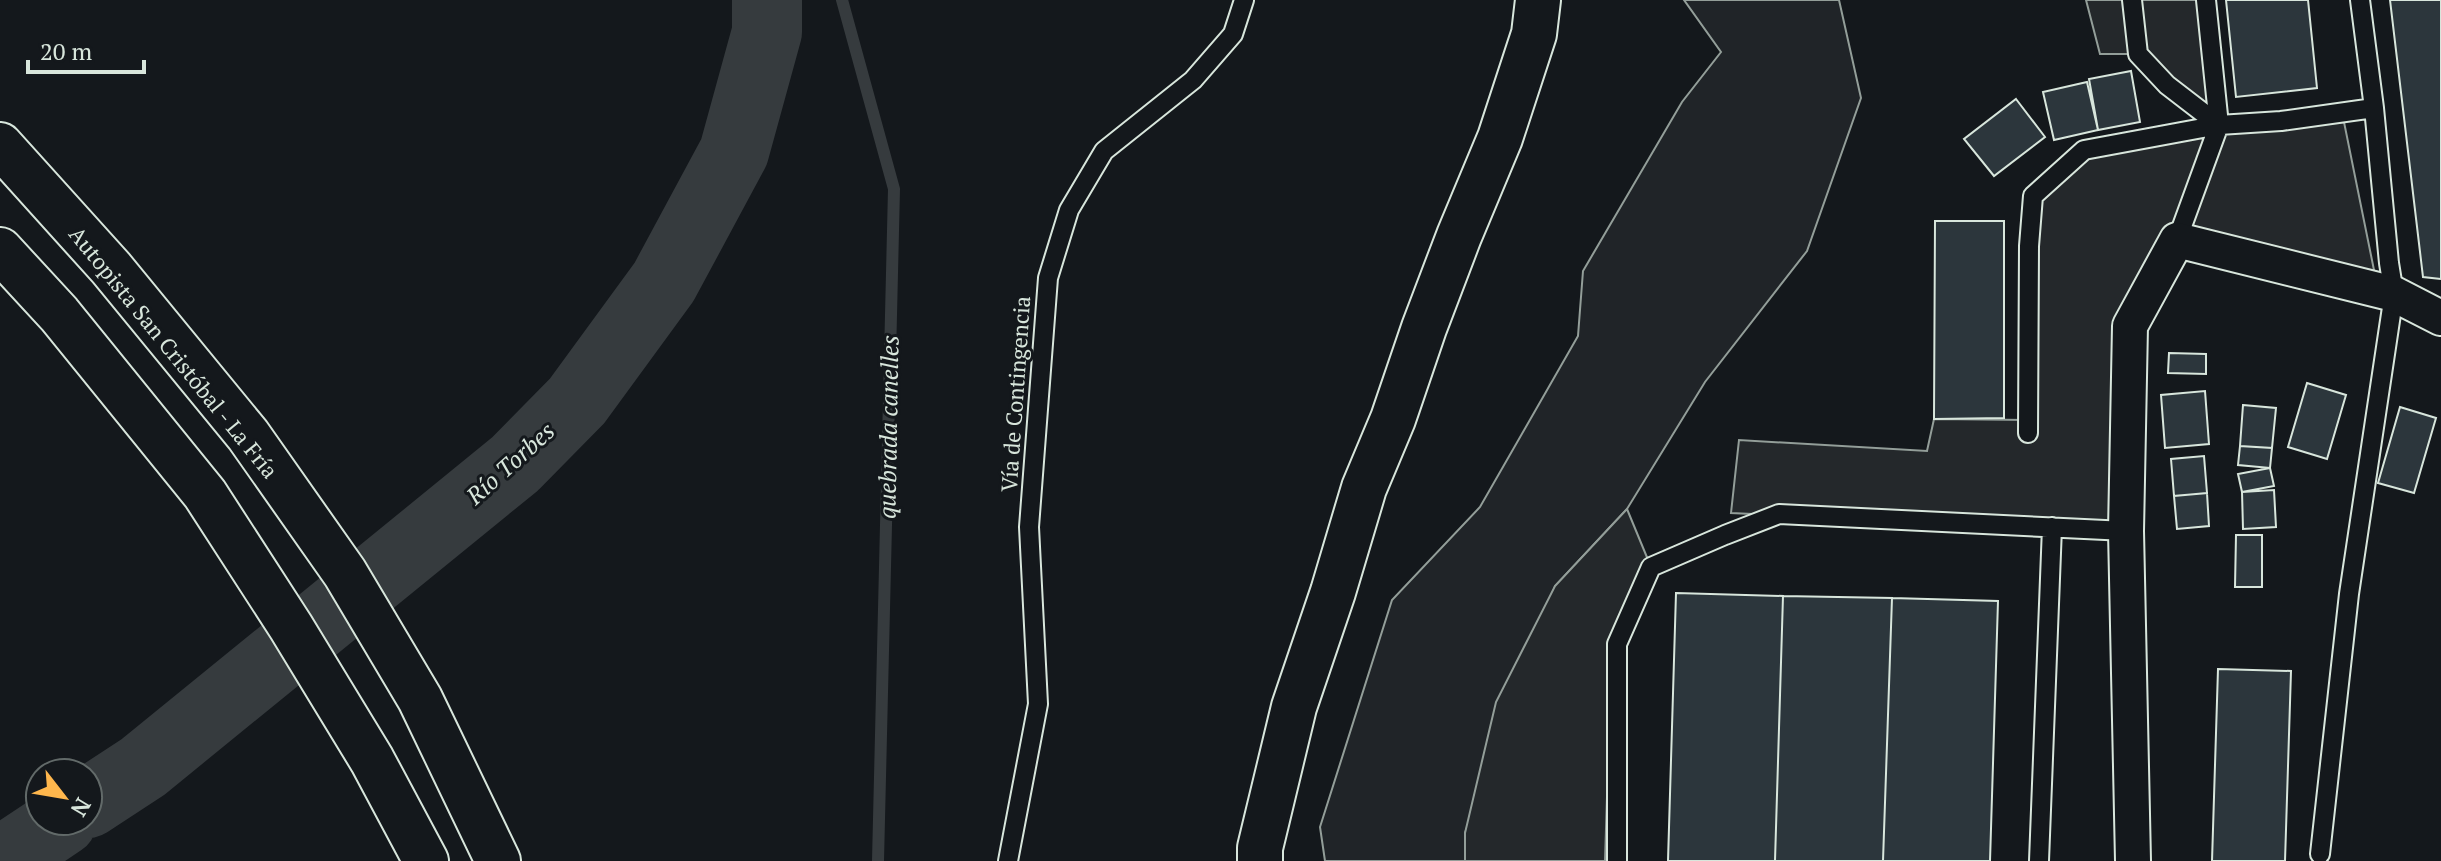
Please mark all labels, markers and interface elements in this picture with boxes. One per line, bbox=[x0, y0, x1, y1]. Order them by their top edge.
scale bar bbox=[28, 24, 144, 74]
text: 20 m bbox=[40, 35, 92, 67]
street label: Autopista San Cristóbal - La Fría bbox=[63, 220, 285, 484]
street label: Vía de Contingencia bbox=[994, 295, 1036, 493]
water label: quebrada canelles bbox=[870, 335, 906, 519]
water label: Río Torbes bbox=[458, 415, 561, 512]
north arrow bbox=[24, 757, 104, 837]
text: N bbox=[65, 793, 98, 822]

